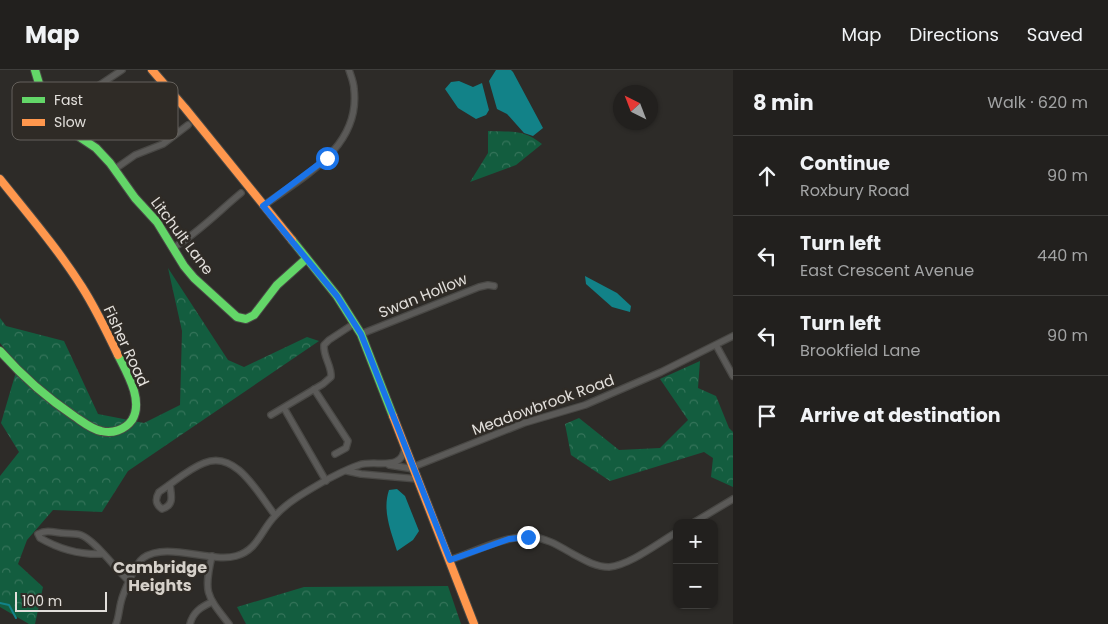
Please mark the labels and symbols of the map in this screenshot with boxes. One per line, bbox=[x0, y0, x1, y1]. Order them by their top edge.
legend bbox=[12, 82, 178, 140]
north arrow bbox=[613, 85, 658, 130]
text: Fast bbox=[54, 90, 83, 110]
text: Slow bbox=[54, 112, 87, 132]
route start bbox=[316, 147, 339, 170]
street label: Litchult Lane bbox=[146, 192, 219, 279]
street label: Swan Hollow bbox=[375, 268, 471, 323]
street label: Fisher Road bbox=[99, 302, 154, 389]
street label: Meadowbrook Road bbox=[469, 369, 617, 440]
route end bbox=[517, 526, 540, 549]
district label: Cambridge Heights bbox=[113, 556, 207, 597]
scale bar bbox=[15, 589, 108, 612]

